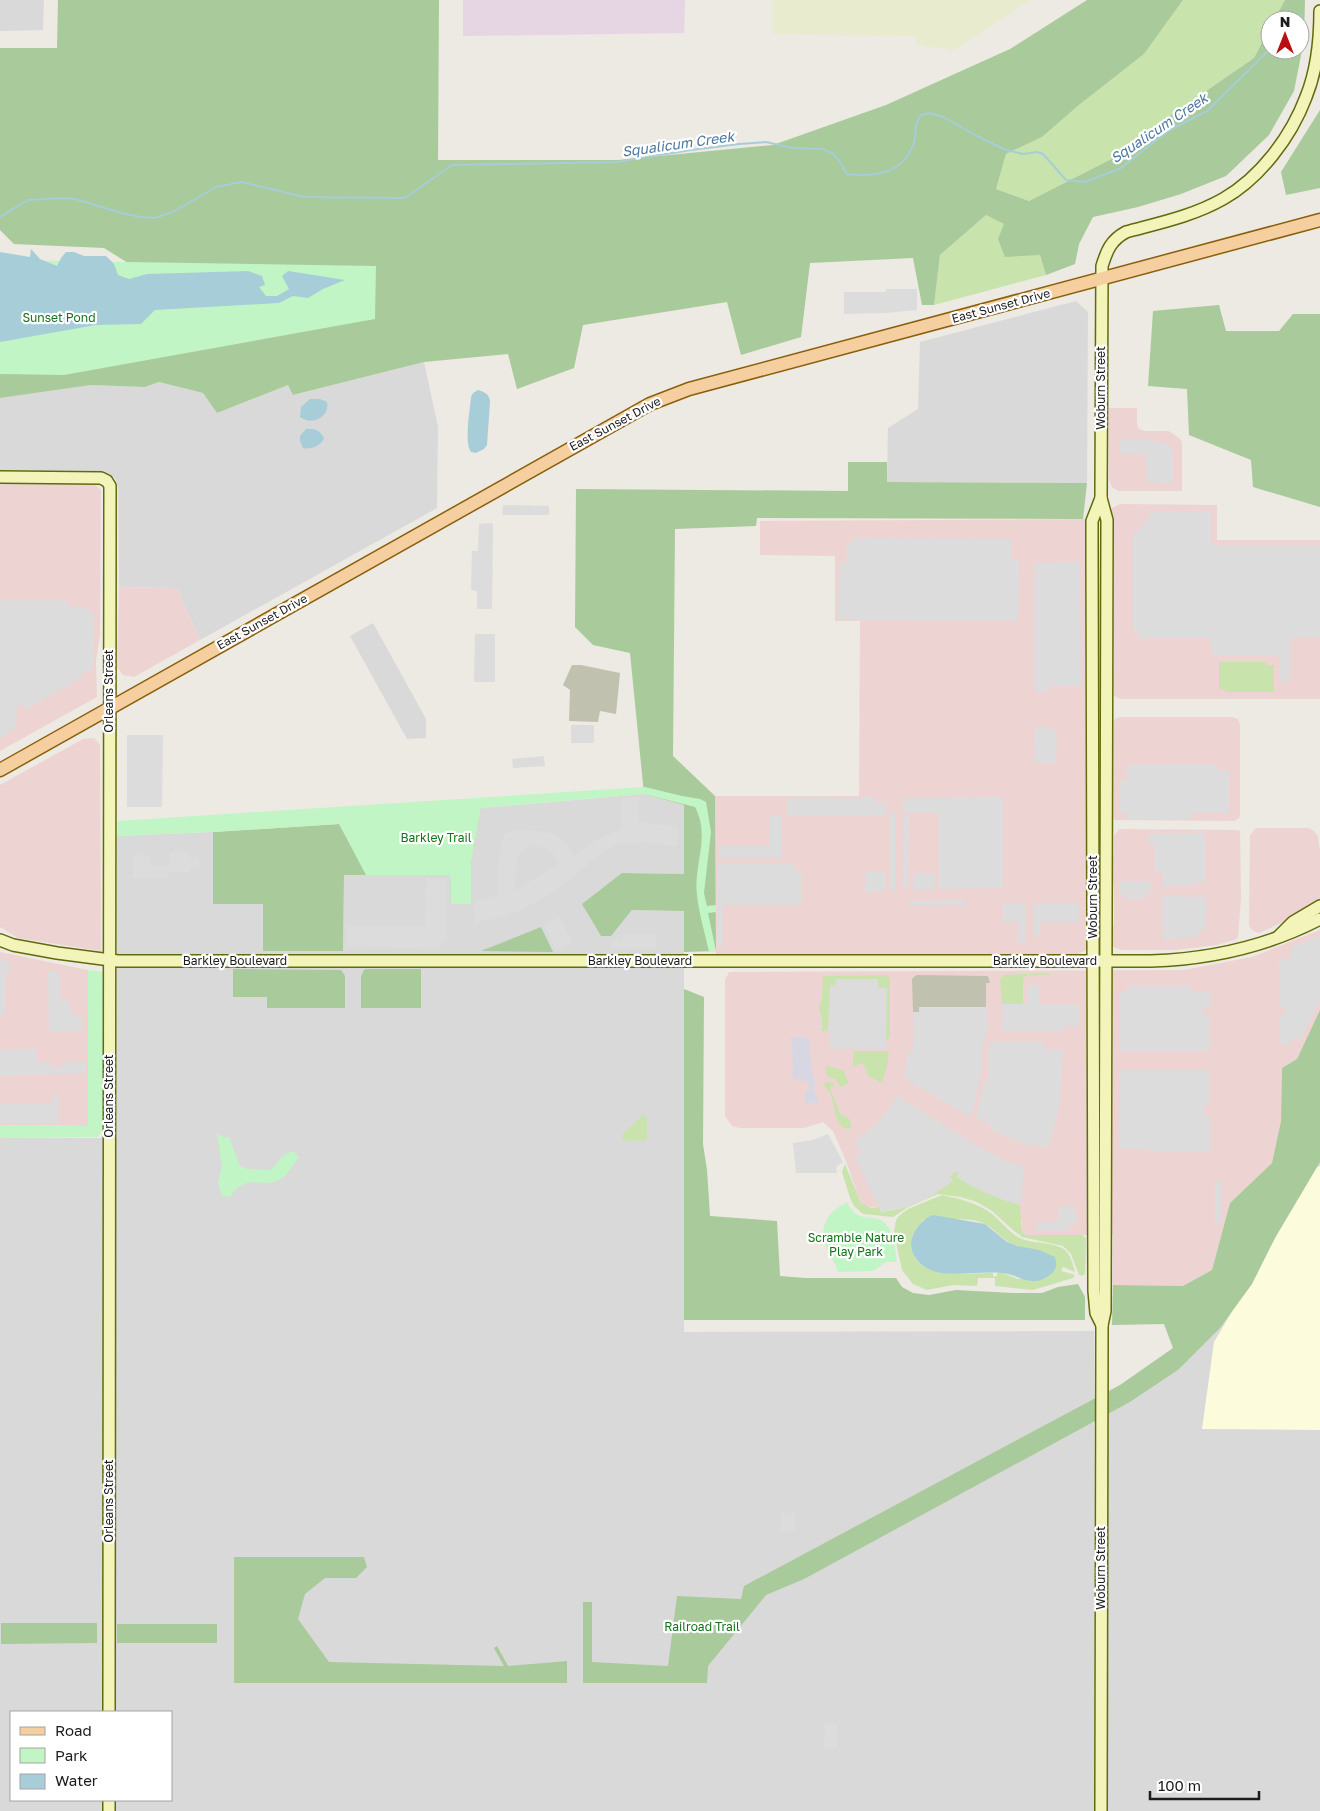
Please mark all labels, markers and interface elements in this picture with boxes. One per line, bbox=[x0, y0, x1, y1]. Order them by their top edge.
north arrow bbox=[1260, 10, 1310, 60]
text: N bbox=[1280, 13, 1290, 30]
water label: Squalicum Creek bbox=[1107, 88, 1212, 166]
water label: Squalicum Creek bbox=[621, 127, 737, 160]
street label: East Sunset Drive bbox=[950, 285, 1052, 326]
park label: Sunset Pond bbox=[22, 310, 96, 325]
street label: Woburn Street bbox=[1093, 346, 1108, 430]
street label: East Sunset Drive bbox=[567, 393, 663, 454]
street label: East Sunset Drive bbox=[214, 590, 310, 653]
street label: Orleans Street bbox=[101, 649, 116, 733]
park label: Barkley Trail bbox=[400, 830, 472, 845]
street label: Woburn Street bbox=[1085, 855, 1100, 939]
street label: Barkley Boulevard bbox=[183, 953, 287, 968]
street label: Barkley Boulevard bbox=[588, 953, 692, 968]
street label: Barkley Boulevard bbox=[993, 953, 1097, 968]
street label: Orleans Street bbox=[101, 1054, 116, 1138]
park label: Scramble Nature Play Park bbox=[808, 1230, 904, 1259]
street label: Orleans Street bbox=[101, 1459, 116, 1543]
street label: Woburn Street bbox=[1093, 1526, 1108, 1610]
park label: Railroad Trail bbox=[664, 1619, 740, 1634]
legend bbox=[10, 1711, 172, 1801]
text: Road bbox=[55, 1721, 92, 1739]
text: Park bbox=[55, 1746, 88, 1764]
scale bar bbox=[1150, 1768, 1259, 1800]
text: Water bbox=[55, 1771, 98, 1789]
text: 100 m bbox=[1158, 1776, 1201, 1794]

